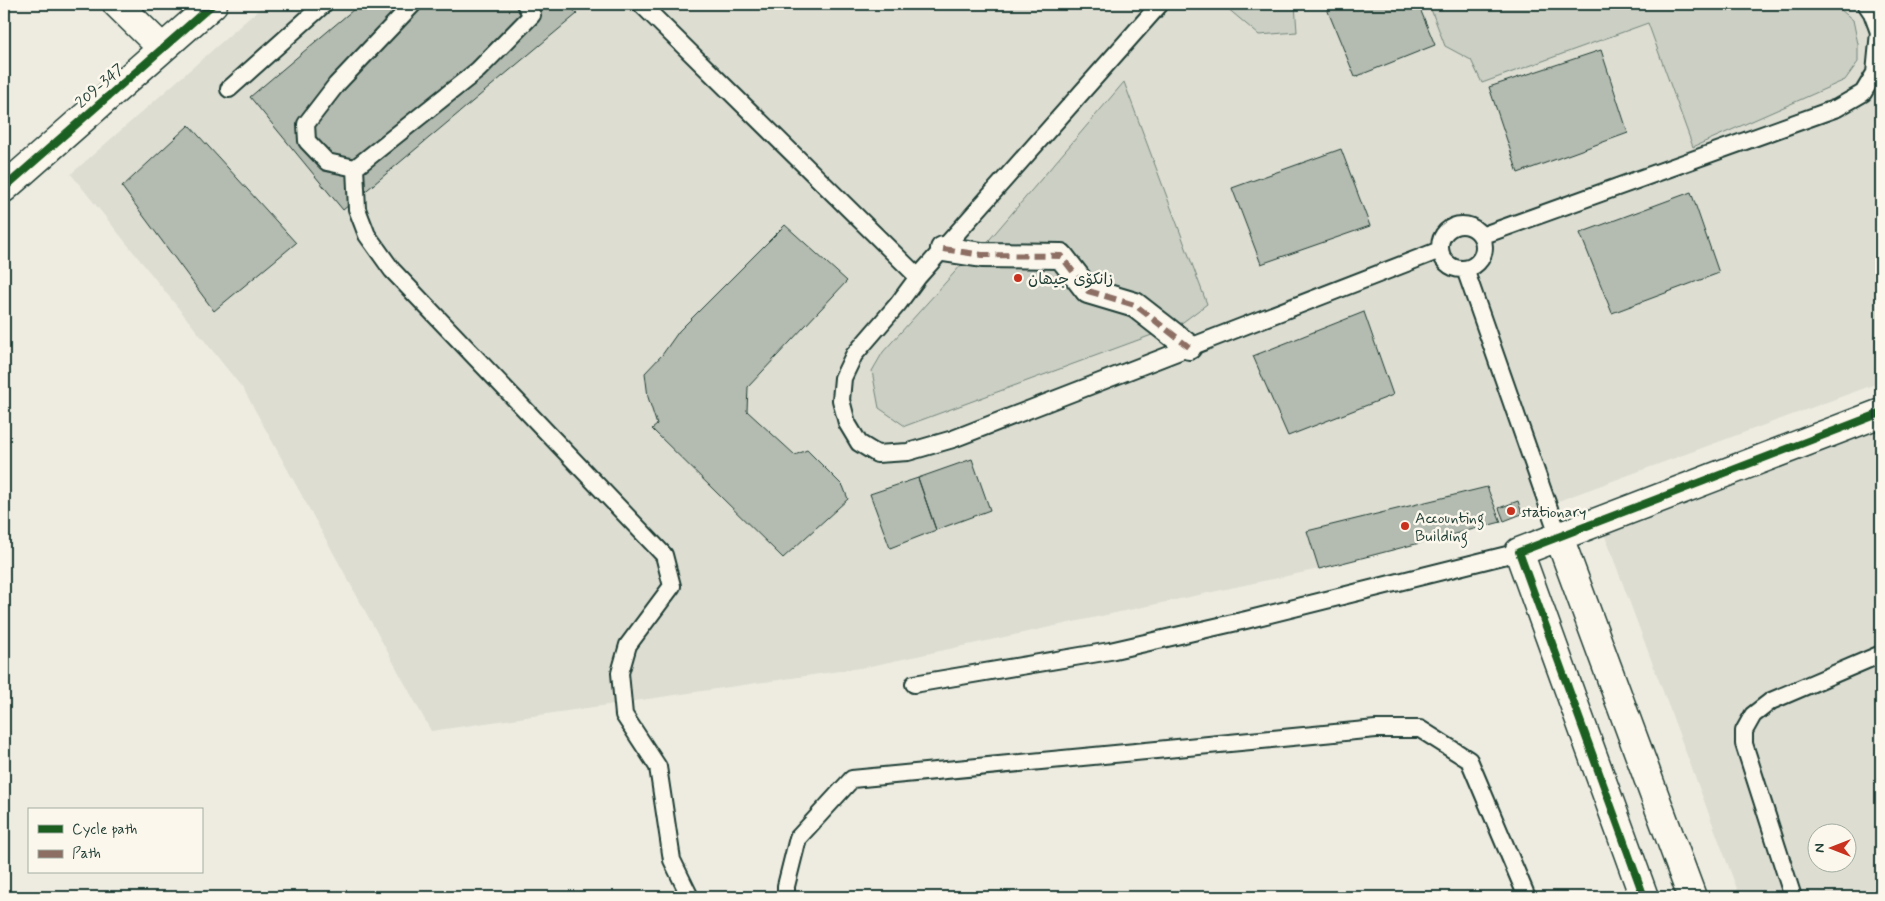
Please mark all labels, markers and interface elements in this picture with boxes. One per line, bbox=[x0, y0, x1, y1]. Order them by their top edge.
street label: 209-347 bbox=[71, 59, 129, 113]
place label: زانکۆی جیھان bbox=[1028, 269, 1113, 290]
marker: زانکۆی جیھان bbox=[1012, 272, 1024, 284]
place label: stationary bbox=[1521, 502, 1586, 523]
marker: stationary bbox=[1505, 505, 1517, 517]
place label: Accounting Building bbox=[1415, 508, 1484, 548]
marker: Accounting Building bbox=[1399, 520, 1411, 532]
legend bbox=[28, 808, 202, 874]
text: Cycle path bbox=[72, 820, 137, 840]
north arrow bbox=[1808, 824, 1858, 874]
text: N bbox=[1811, 843, 1829, 853]
text: Path bbox=[72, 844, 101, 864]

